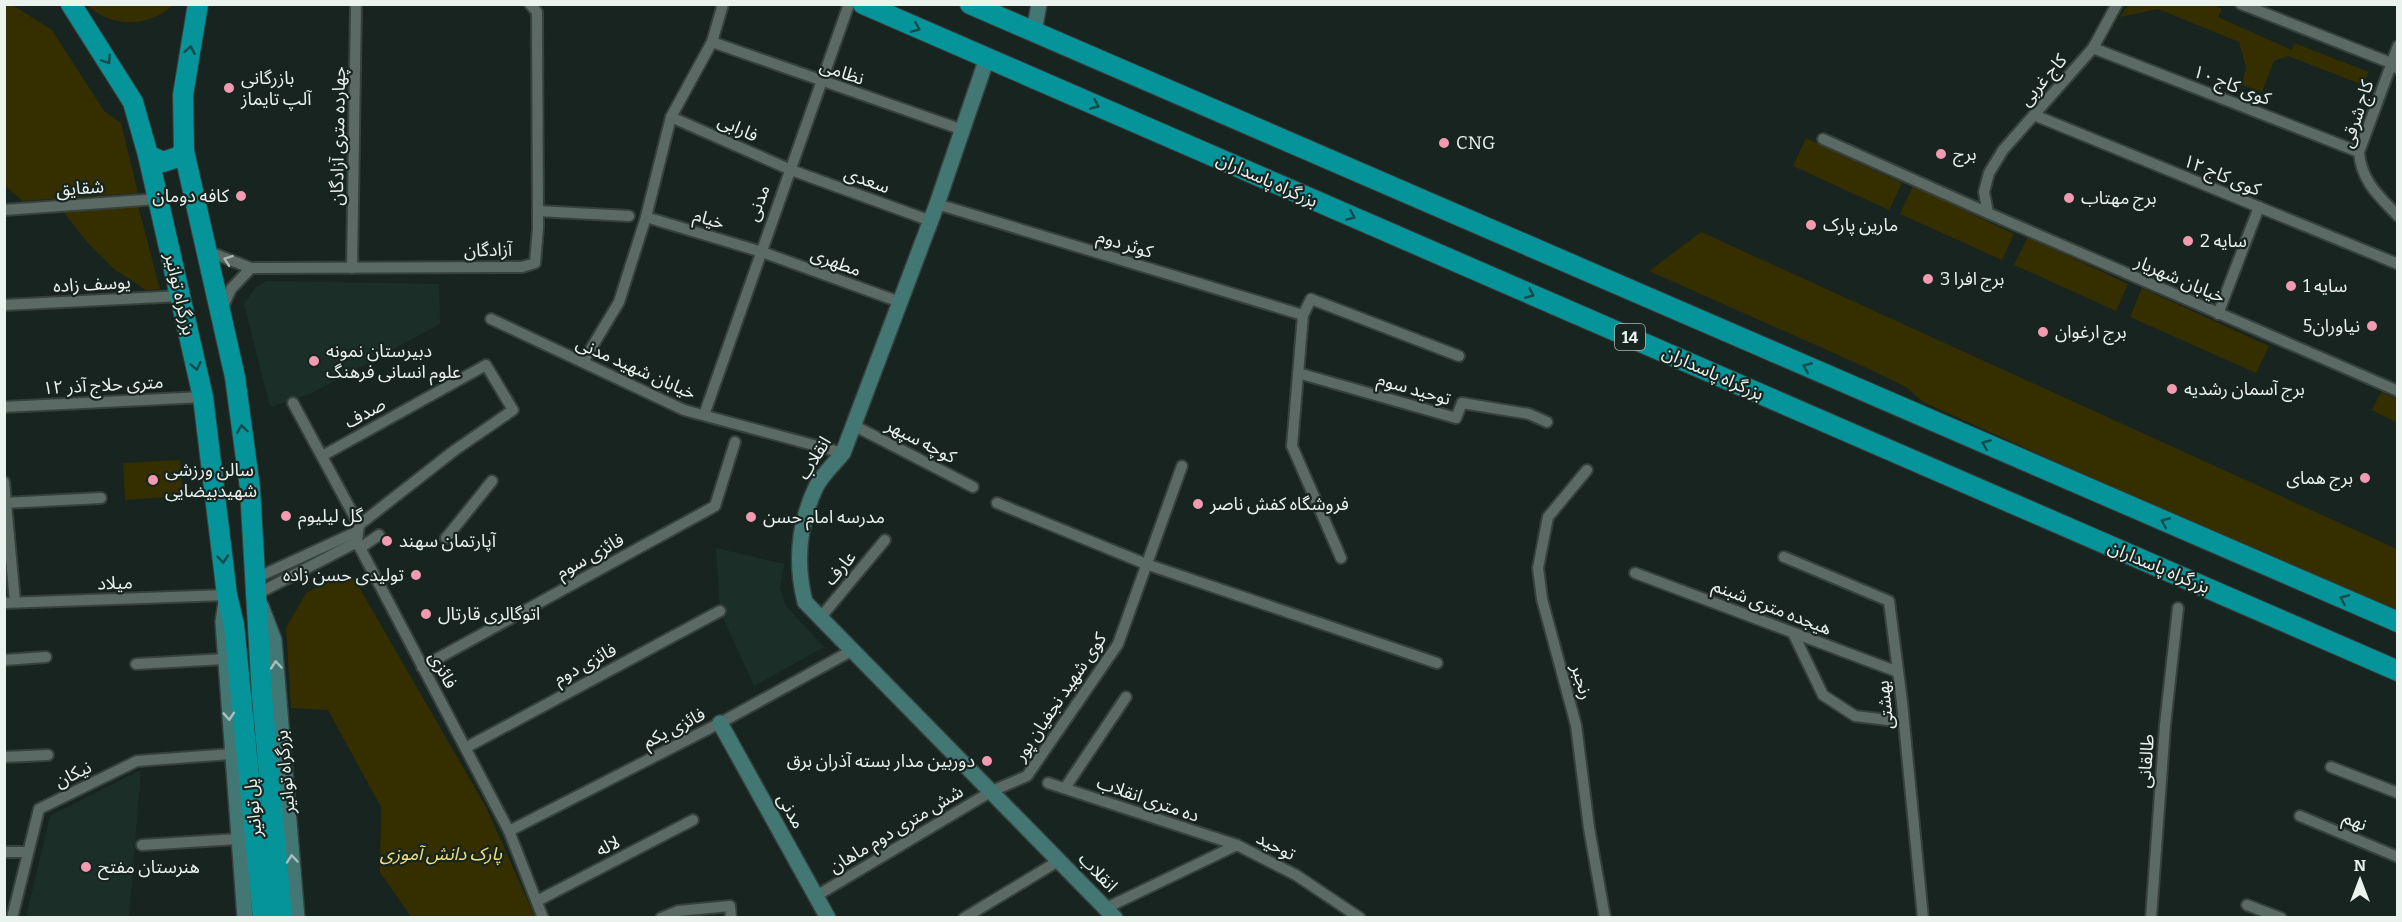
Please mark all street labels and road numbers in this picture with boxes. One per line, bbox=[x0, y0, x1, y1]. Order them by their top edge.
street label: کاج غربی bbox=[2015, 49, 2073, 112]
street label: نظامی bbox=[817, 54, 867, 90]
street label: کوی کاج ۱۰ bbox=[2189, 60, 2275, 112]
street label: چهارده متری آزادگان bbox=[326, 66, 350, 206]
street label: کاج شرقی bbox=[2336, 77, 2380, 151]
street label: فارابی bbox=[714, 109, 762, 147]
street label: بزرگراه پاسداران bbox=[1213, 148, 1321, 212]
street label: کوی کاج ۱۲ bbox=[2179, 150, 2264, 203]
street label: سعدی bbox=[841, 162, 893, 198]
street label: شقایق bbox=[55, 175, 105, 201]
street label: مدنی bbox=[741, 182, 775, 224]
street label: خیام bbox=[690, 204, 727, 237]
street label: کوثر دوم bbox=[1093, 225, 1156, 266]
street label: آزادگان bbox=[464, 239, 513, 261]
street label: مطهری bbox=[808, 243, 864, 281]
street label: بزرگراه توانیر bbox=[160, 250, 200, 337]
street label: خیابان شهریار bbox=[2131, 250, 2228, 308]
street label: یوسف زاده bbox=[53, 271, 131, 297]
road number: 14 bbox=[1615, 324, 1645, 350]
street label: خیابان شهید مدنی bbox=[573, 332, 699, 404]
street label: بزرگراه پاسداران bbox=[1659, 341, 1767, 405]
street label: توحید سوم bbox=[1374, 368, 1453, 413]
street label: ۱۲ متری حلاج آذر bbox=[42, 371, 164, 401]
street label: صدف bbox=[341, 393, 389, 433]
street label: کوچه سپهر bbox=[881, 414, 960, 468]
street label: انقلاب bbox=[792, 432, 836, 484]
street label: فائزی سوم bbox=[552, 528, 629, 586]
street label: بزرگراه پاسداران bbox=[2105, 536, 2213, 598]
street label: عارف bbox=[819, 546, 861, 590]
street label: میلاد bbox=[97, 571, 133, 595]
street label: هیجده متری شبنم bbox=[1708, 574, 1835, 642]
street label: کوی شهید نجفیان پور bbox=[1008, 628, 1111, 766]
street label: فائزی دوم bbox=[550, 638, 622, 692]
street label: فائزی bbox=[424, 648, 462, 692]
street label: رنجبر bbox=[1566, 661, 1597, 702]
street label: بهشتی bbox=[1871, 679, 1899, 731]
street label: فائزی یکم bbox=[639, 703, 710, 755]
street label: بزرگراه توانیر bbox=[270, 729, 300, 816]
street label: طالقانی bbox=[2133, 733, 2159, 789]
street label: نیکان bbox=[51, 756, 95, 792]
street label: ده متری انقلاب bbox=[1094, 771, 1202, 827]
street label: پل توانیر bbox=[239, 778, 267, 839]
street label: شش متری دوم ماهان bbox=[825, 780, 969, 880]
street label: مدنی bbox=[772, 789, 810, 833]
street label: نهم bbox=[2339, 806, 2370, 838]
street label: توحید bbox=[1253, 827, 1299, 865]
street label: لاله bbox=[592, 831, 624, 861]
street label: انقلاب bbox=[1074, 848, 1122, 896]

